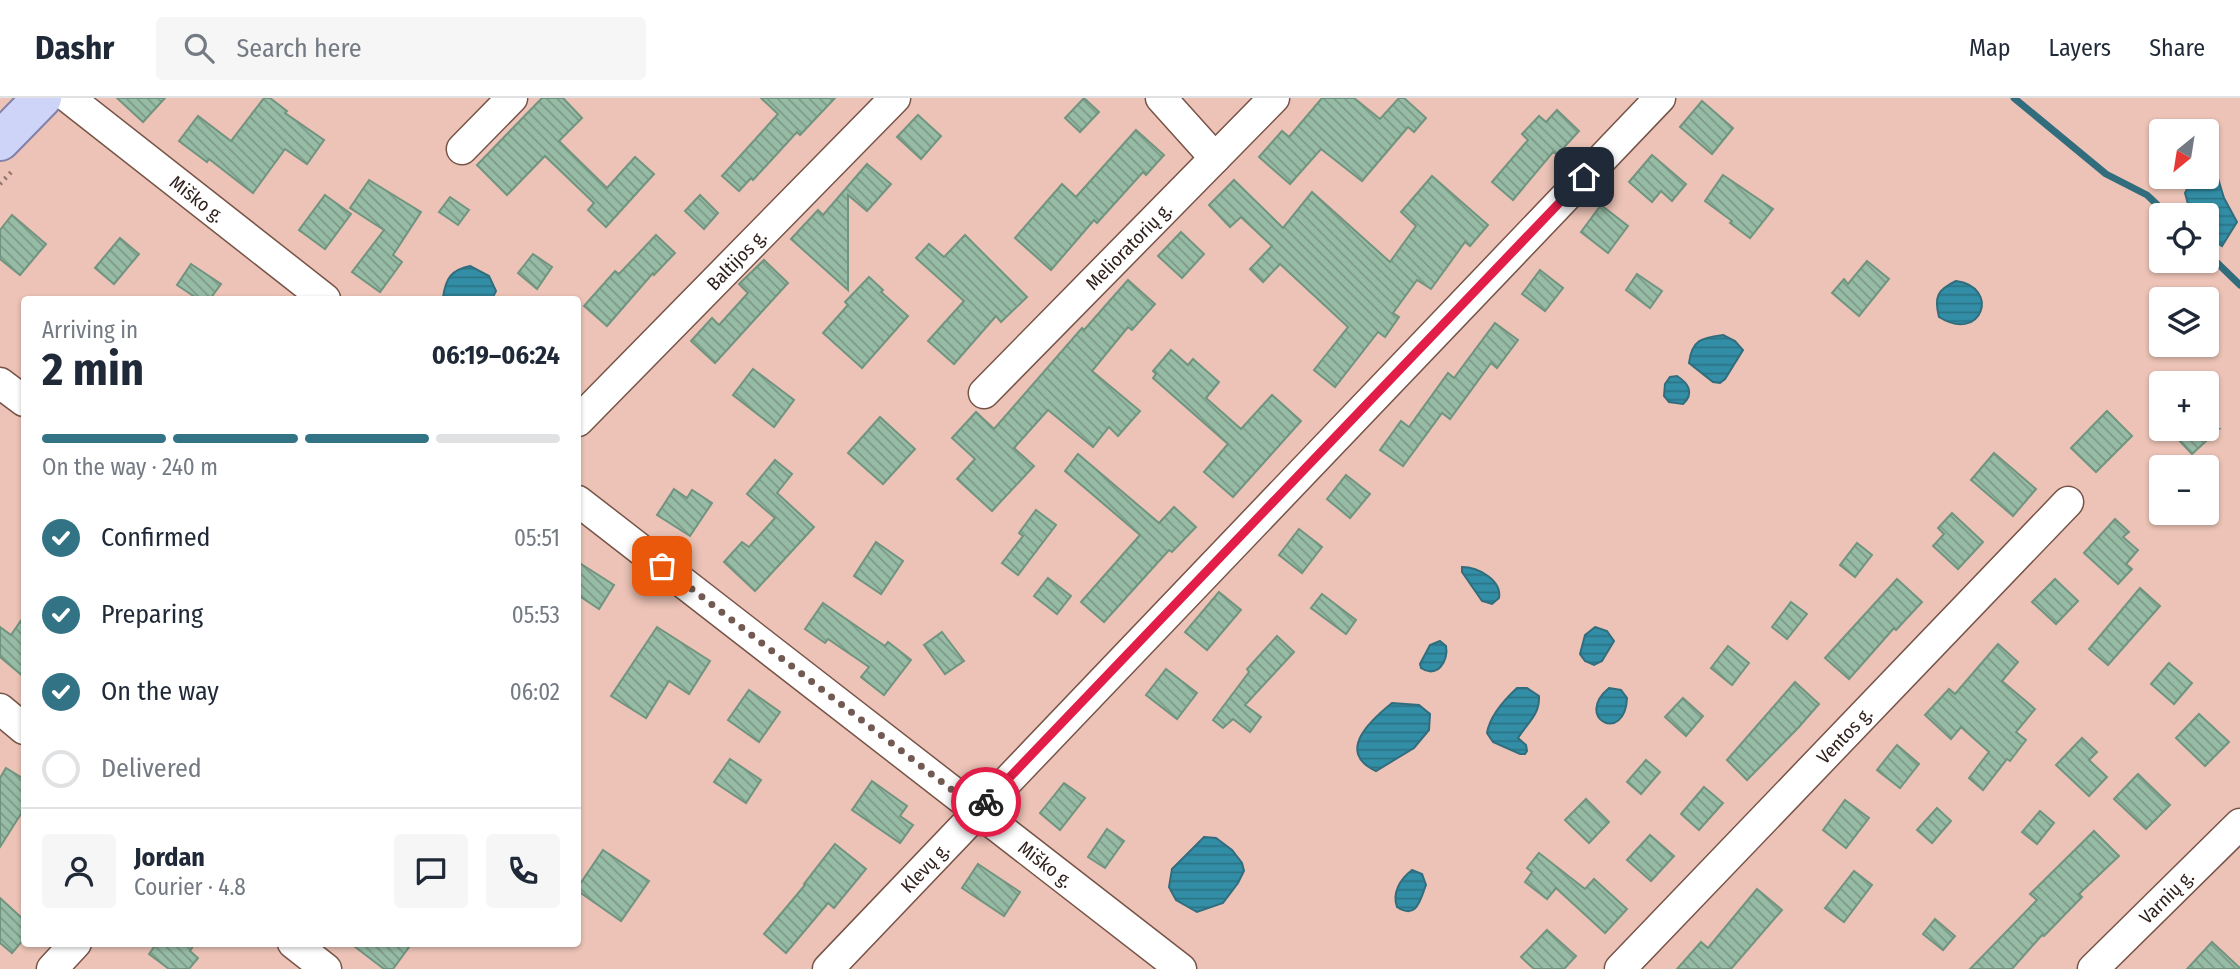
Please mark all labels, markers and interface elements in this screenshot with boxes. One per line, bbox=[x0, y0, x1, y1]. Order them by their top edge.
search box bbox=[156, 17, 646, 80]
text: Dashr bbox=[35, 28, 114, 68]
icon: search bbox=[180, 29, 218, 67]
text: Search here bbox=[236, 33, 362, 64]
text: Map bbox=[1969, 34, 2011, 62]
text: Layers bbox=[2049, 34, 2111, 62]
text: Share bbox=[2149, 34, 2205, 62]
north arrow bbox=[2149, 119, 2219, 189]
map controls bbox=[2149, 119, 2219, 525]
pin bbox=[1554, 147, 1614, 207]
icon: home bbox=[1565, 158, 1603, 196]
street label: Miško g. bbox=[165, 171, 229, 227]
street label: Melioratorių g. bbox=[1081, 198, 1177, 295]
button: locate bbox=[2149, 203, 2219, 273]
street label: Baltijos g. bbox=[702, 225, 771, 295]
button: layers bbox=[2149, 287, 2219, 357]
text: Arriving in bbox=[42, 316, 138, 344]
text: 06:19–06:24 bbox=[432, 340, 560, 371]
text: 2 min bbox=[42, 342, 144, 397]
button: + bbox=[2149, 371, 2219, 441]
text: On the way · 240 m bbox=[42, 453, 218, 481]
button: − bbox=[2149, 455, 2219, 525]
icon: check bbox=[42, 519, 80, 557]
text: Confirmed bbox=[101, 522, 211, 553]
text: 05:51 bbox=[514, 524, 560, 552]
pin bbox=[632, 536, 692, 596]
icon: bag bbox=[643, 547, 681, 585]
icon: check bbox=[42, 596, 80, 634]
text: Preparing bbox=[101, 599, 203, 630]
text: 05:53 bbox=[512, 601, 560, 629]
icon: check bbox=[42, 673, 80, 711]
text: On the way bbox=[101, 676, 219, 707]
text: 06:02 bbox=[510, 678, 560, 706]
street label: Ventos g. bbox=[1812, 702, 1877, 769]
text: Delivered bbox=[101, 753, 202, 784]
courier bbox=[951, 767, 1021, 837]
icon: bike bbox=[967, 783, 1005, 821]
button: person bbox=[42, 834, 116, 908]
button: chat bbox=[394, 834, 468, 908]
button: phone bbox=[486, 834, 560, 908]
street label: Miško g. bbox=[1014, 836, 1077, 893]
street label: Klevų g. bbox=[896, 838, 954, 898]
text: Jordan bbox=[134, 842, 205, 873]
street label: Varnių g. bbox=[2135, 865, 2199, 929]
text: Courier · 4.8 bbox=[134, 873, 246, 901]

